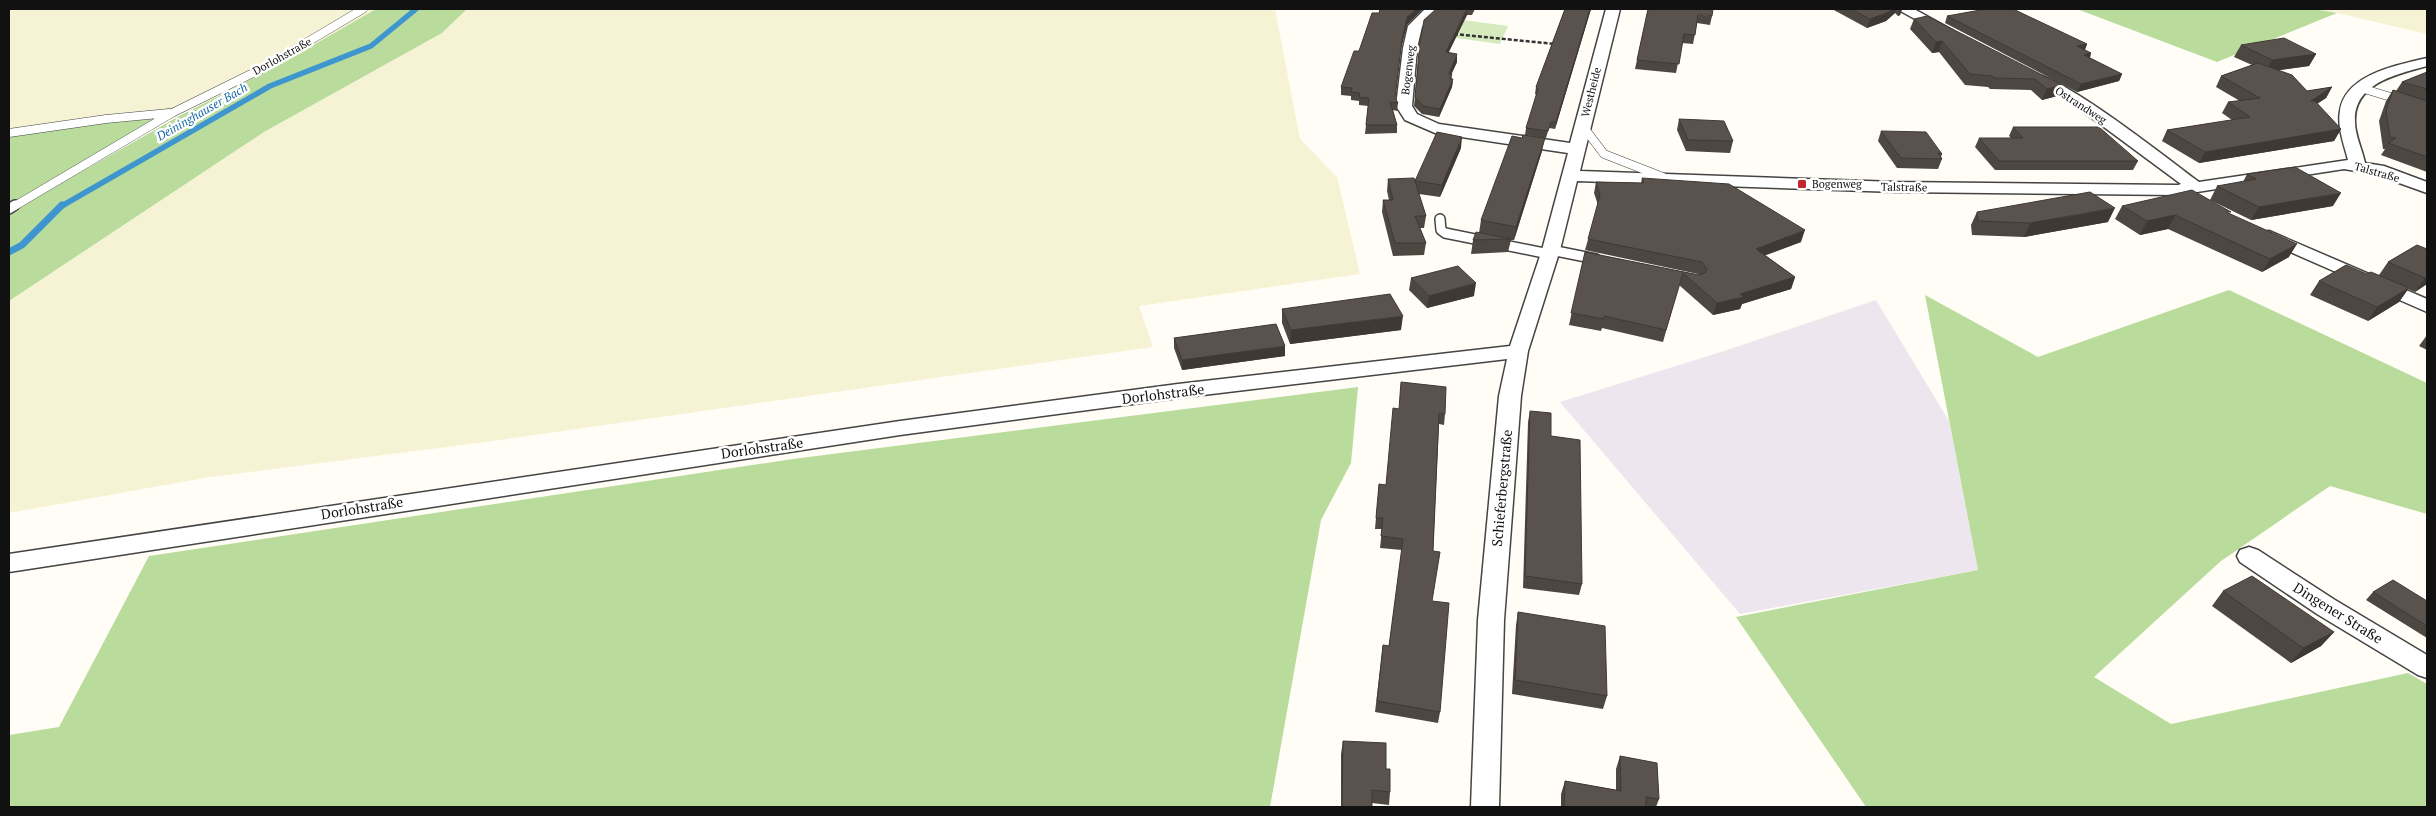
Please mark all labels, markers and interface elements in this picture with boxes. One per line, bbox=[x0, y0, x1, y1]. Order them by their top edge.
street label: Dorlohstraße bbox=[250, 34, 314, 78]
street label: Bogenweg bbox=[1398, 44, 1418, 96]
street label: Westheide bbox=[1578, 65, 1604, 118]
water label: Deininghauser Bach bbox=[153, 79, 250, 144]
street label: Ostrandweg bbox=[2053, 83, 2110, 127]
street label: Talstraße bbox=[2353, 159, 2402, 185]
place label: Bogenweg bbox=[1812, 177, 1862, 191]
marker: Bogenweg bbox=[1796, 178, 1808, 190]
street label: Talstraße bbox=[1881, 180, 1928, 194]
street label: Dorlohstraße bbox=[1121, 379, 1205, 408]
street label: Schieferbergstraße bbox=[1487, 429, 1516, 547]
street label: Dorlohstraße bbox=[720, 432, 804, 463]
street label: Dorlohstraße bbox=[320, 492, 404, 523]
street label: Dingener Straße bbox=[2290, 577, 2387, 648]

